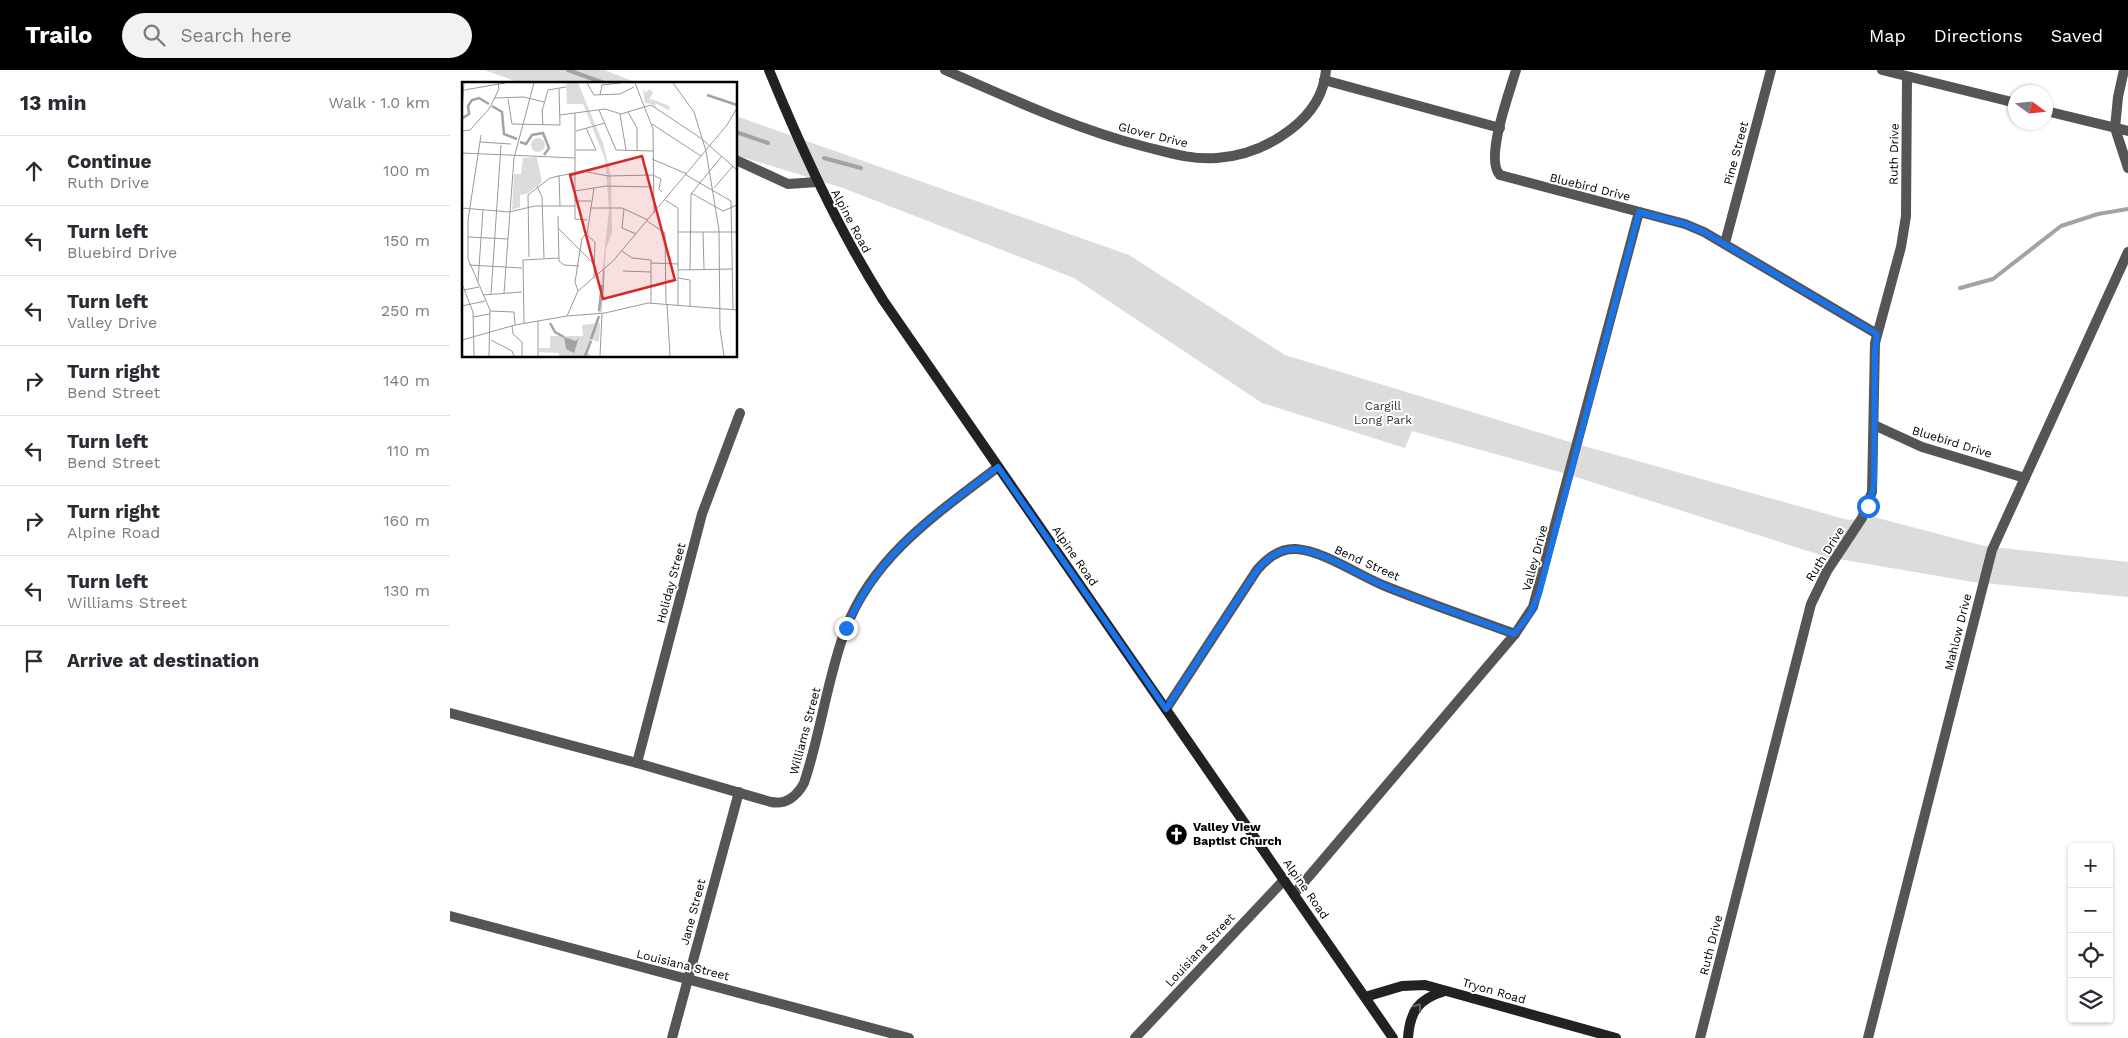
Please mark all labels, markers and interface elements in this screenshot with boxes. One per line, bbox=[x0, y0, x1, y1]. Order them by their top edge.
search box bbox=[122, 13, 472, 58]
text: Trailo bbox=[25, 21, 92, 49]
icon: search bbox=[140, 21, 168, 49]
text: Search here bbox=[180, 24, 292, 47]
text: Map bbox=[1869, 25, 1906, 46]
text: Directions bbox=[1934, 25, 2023, 46]
text: Saved bbox=[2051, 25, 2103, 46]
inset map bbox=[462, 82, 738, 358]
north arrow bbox=[2008, 85, 2053, 130]
text: 13 min bbox=[20, 90, 86, 115]
text: Walk · 1.0 km bbox=[329, 93, 430, 112]
street label: Glover Drive bbox=[1117, 120, 1189, 150]
street label: Pine Street bbox=[1721, 120, 1751, 186]
street label: Ruth Drive bbox=[1886, 123, 1902, 185]
text: Continue bbox=[67, 150, 151, 173]
icon: ahead bbox=[20, 157, 48, 185]
text: 100 m bbox=[383, 161, 430, 180]
street label: Bluebird Drive bbox=[1548, 170, 1632, 204]
text: Ruth Drive bbox=[67, 173, 149, 192]
street label: Alpine Road bbox=[828, 187, 874, 255]
text: Turn left bbox=[67, 220, 148, 243]
icon: left bbox=[20, 227, 48, 255]
text: 150 m bbox=[384, 231, 430, 250]
text: Bluebird Drive bbox=[67, 243, 177, 262]
text: Turn left bbox=[67, 290, 148, 313]
icon: left bbox=[20, 297, 48, 325]
text: 250 m bbox=[381, 301, 430, 320]
text: Valley Drive bbox=[67, 313, 157, 332]
text: Turn right bbox=[67, 360, 160, 383]
icon: right bbox=[20, 367, 48, 395]
text: 140 m bbox=[383, 371, 430, 390]
text: Bend Street bbox=[67, 383, 160, 402]
park label: Cargill Long Park bbox=[1354, 399, 1412, 427]
street label: Bluebird Drive bbox=[1910, 423, 1994, 461]
text: Turn left bbox=[67, 430, 148, 453]
icon: left bbox=[20, 437, 48, 465]
text: 110 m bbox=[387, 441, 430, 460]
text: Bend Street bbox=[67, 453, 160, 472]
route start bbox=[1857, 495, 1880, 518]
text: Turn right bbox=[67, 500, 160, 523]
icon: right bbox=[20, 507, 48, 535]
text: 160 m bbox=[383, 511, 430, 530]
text: Alpine Road bbox=[67, 523, 160, 542]
street label: Alpine Road bbox=[1049, 523, 1101, 589]
street label: Valley Drive bbox=[1519, 523, 1551, 592]
street label: Ruth Drive bbox=[1803, 524, 1847, 584]
street label: Holiday Street bbox=[654, 541, 688, 625]
street label: Bend Street bbox=[1332, 542, 1402, 584]
text: Turn left bbox=[67, 570, 148, 593]
icon: left bbox=[20, 577, 48, 605]
text: 130 m bbox=[384, 581, 430, 600]
street label: Mahlow Drive bbox=[1942, 592, 1974, 672]
text: Williams Street bbox=[67, 593, 187, 612]
route end bbox=[835, 617, 858, 640]
icon: arrive bbox=[20, 647, 48, 675]
text: Arrive at destination bbox=[67, 649, 259, 672]
street label: Williams Street bbox=[787, 686, 823, 776]
place label: Valley View Baptist Church bbox=[1193, 820, 1282, 848]
church icon: Valley View Baptist Church bbox=[1165, 822, 1189, 846]
map controls bbox=[2068, 843, 2113, 1023]
button: + bbox=[2068, 843, 2113, 888]
street label: Alpine Road bbox=[1280, 856, 1332, 922]
street label: Jane Street bbox=[677, 877, 709, 947]
button: − bbox=[2068, 888, 2113, 933]
street label: Louisiana Street bbox=[1162, 910, 1238, 990]
street label: Ruth Drive bbox=[1697, 913, 1725, 977]
button: locate bbox=[2068, 933, 2113, 978]
street label: Louisiana Street bbox=[635, 947, 731, 983]
street label: Tryon Road bbox=[1461, 975, 1527, 1007]
button: layers bbox=[2068, 978, 2113, 1023]
one-way arrow bbox=[1412, 1003, 1421, 1013]

